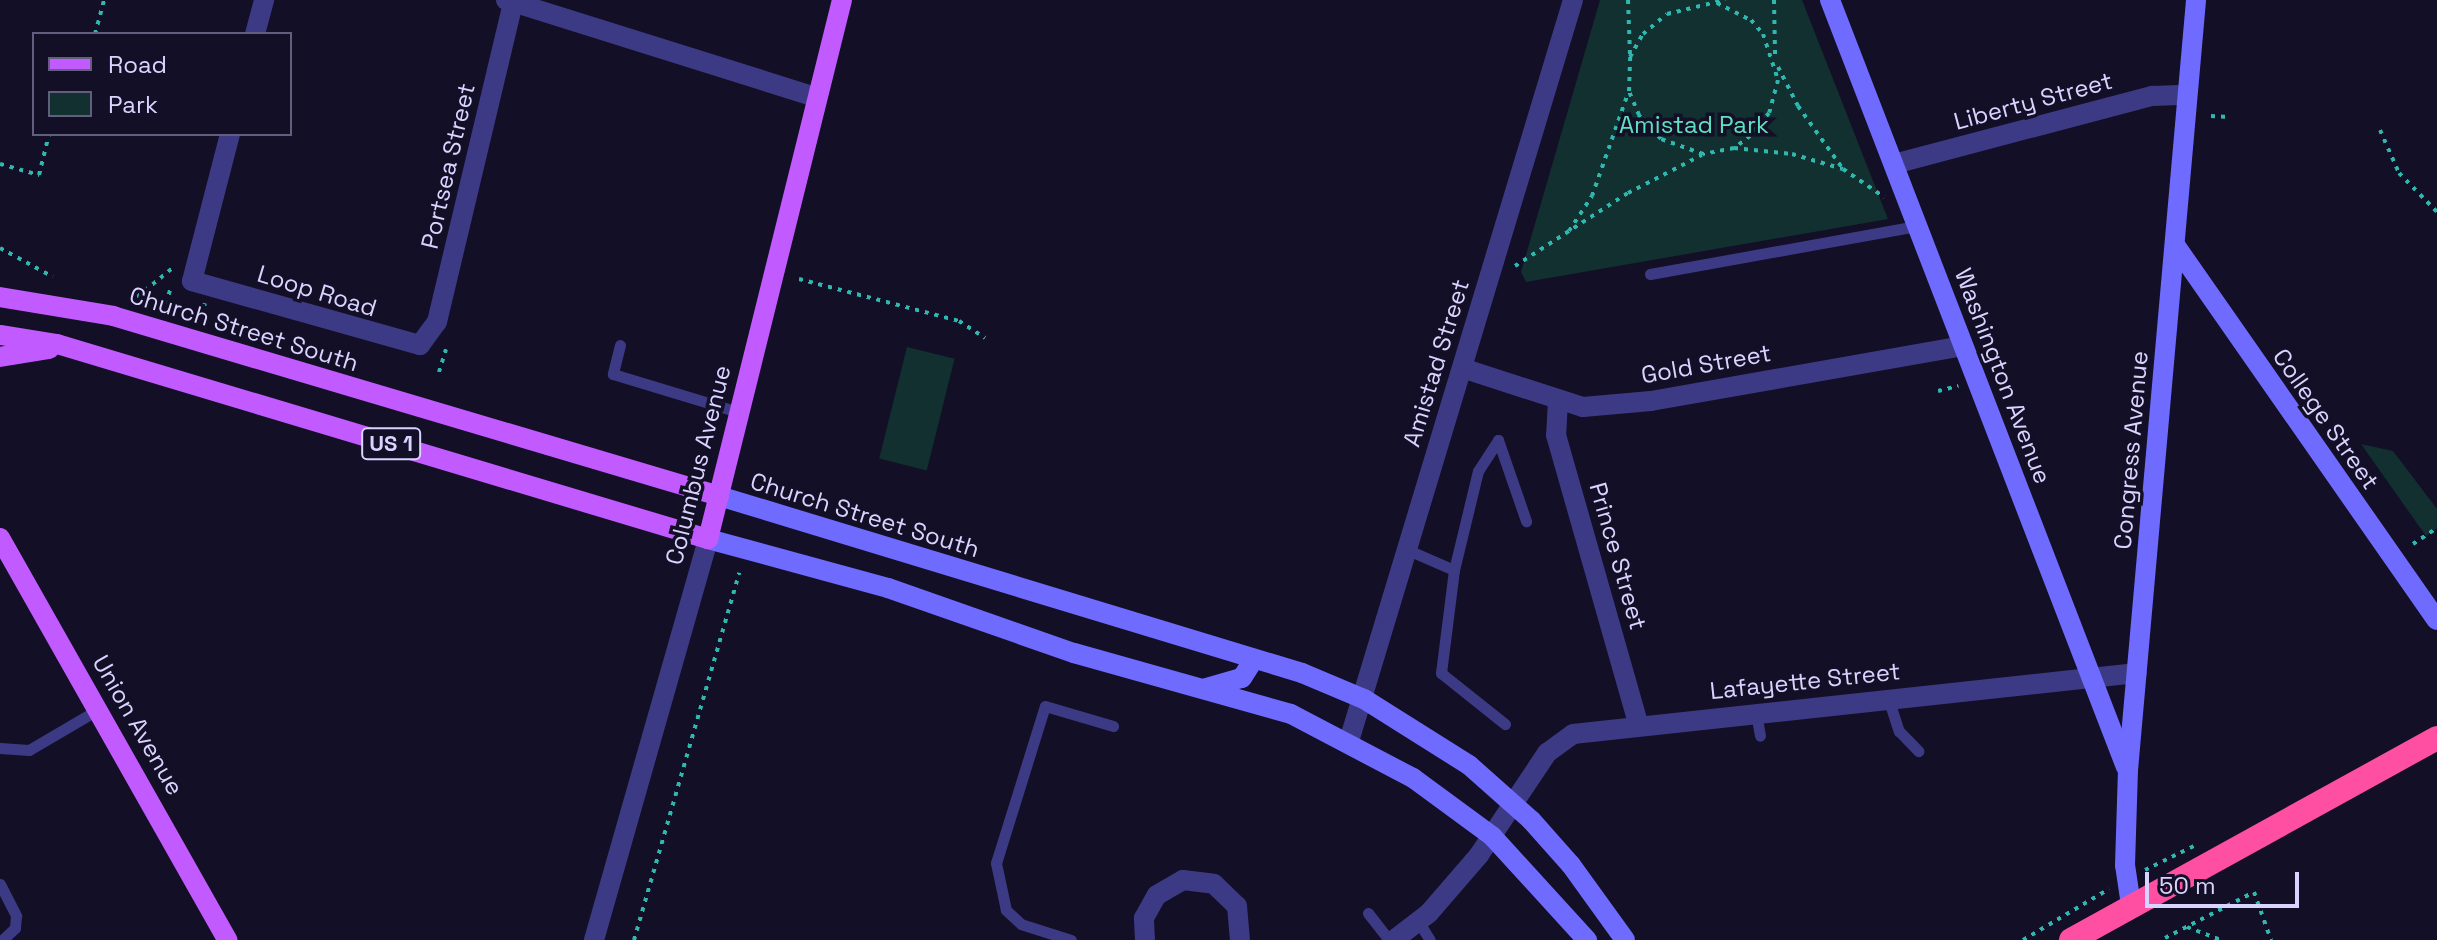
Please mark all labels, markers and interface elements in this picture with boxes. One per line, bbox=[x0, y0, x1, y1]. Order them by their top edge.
legend bbox=[32, 32, 292, 136]
text: Road bbox=[108, 49, 167, 80]
street label: Liberty Street bbox=[1951, 66, 2115, 136]
street label: Portsea Street bbox=[415, 80, 481, 252]
text: Park bbox=[108, 89, 158, 120]
park label: Amistad Park bbox=[1619, 111, 1769, 139]
street label: Loop Road bbox=[254, 259, 380, 323]
street label: Washington Avenue bbox=[1949, 264, 2057, 488]
street label: Amistad Street bbox=[1397, 276, 1475, 450]
street label: Church Street South bbox=[126, 280, 362, 378]
street label: Gold Street bbox=[1639, 338, 1773, 390]
street label: College Street bbox=[2267, 343, 2385, 495]
street label: Congress Avenue bbox=[2108, 349, 2154, 551]
street label: Columbus Avenue bbox=[659, 362, 737, 568]
road number: US 1 bbox=[361, 426, 421, 462]
street label: Church Street South bbox=[747, 466, 983, 564]
street label: Prince Street bbox=[1583, 479, 1653, 633]
street label: Union Avenue bbox=[86, 650, 190, 800]
street label: Lafayette Street bbox=[1708, 657, 1902, 705]
scale bar bbox=[2149, 856, 2303, 906]
text: 50 m bbox=[2159, 870, 2216, 901]

